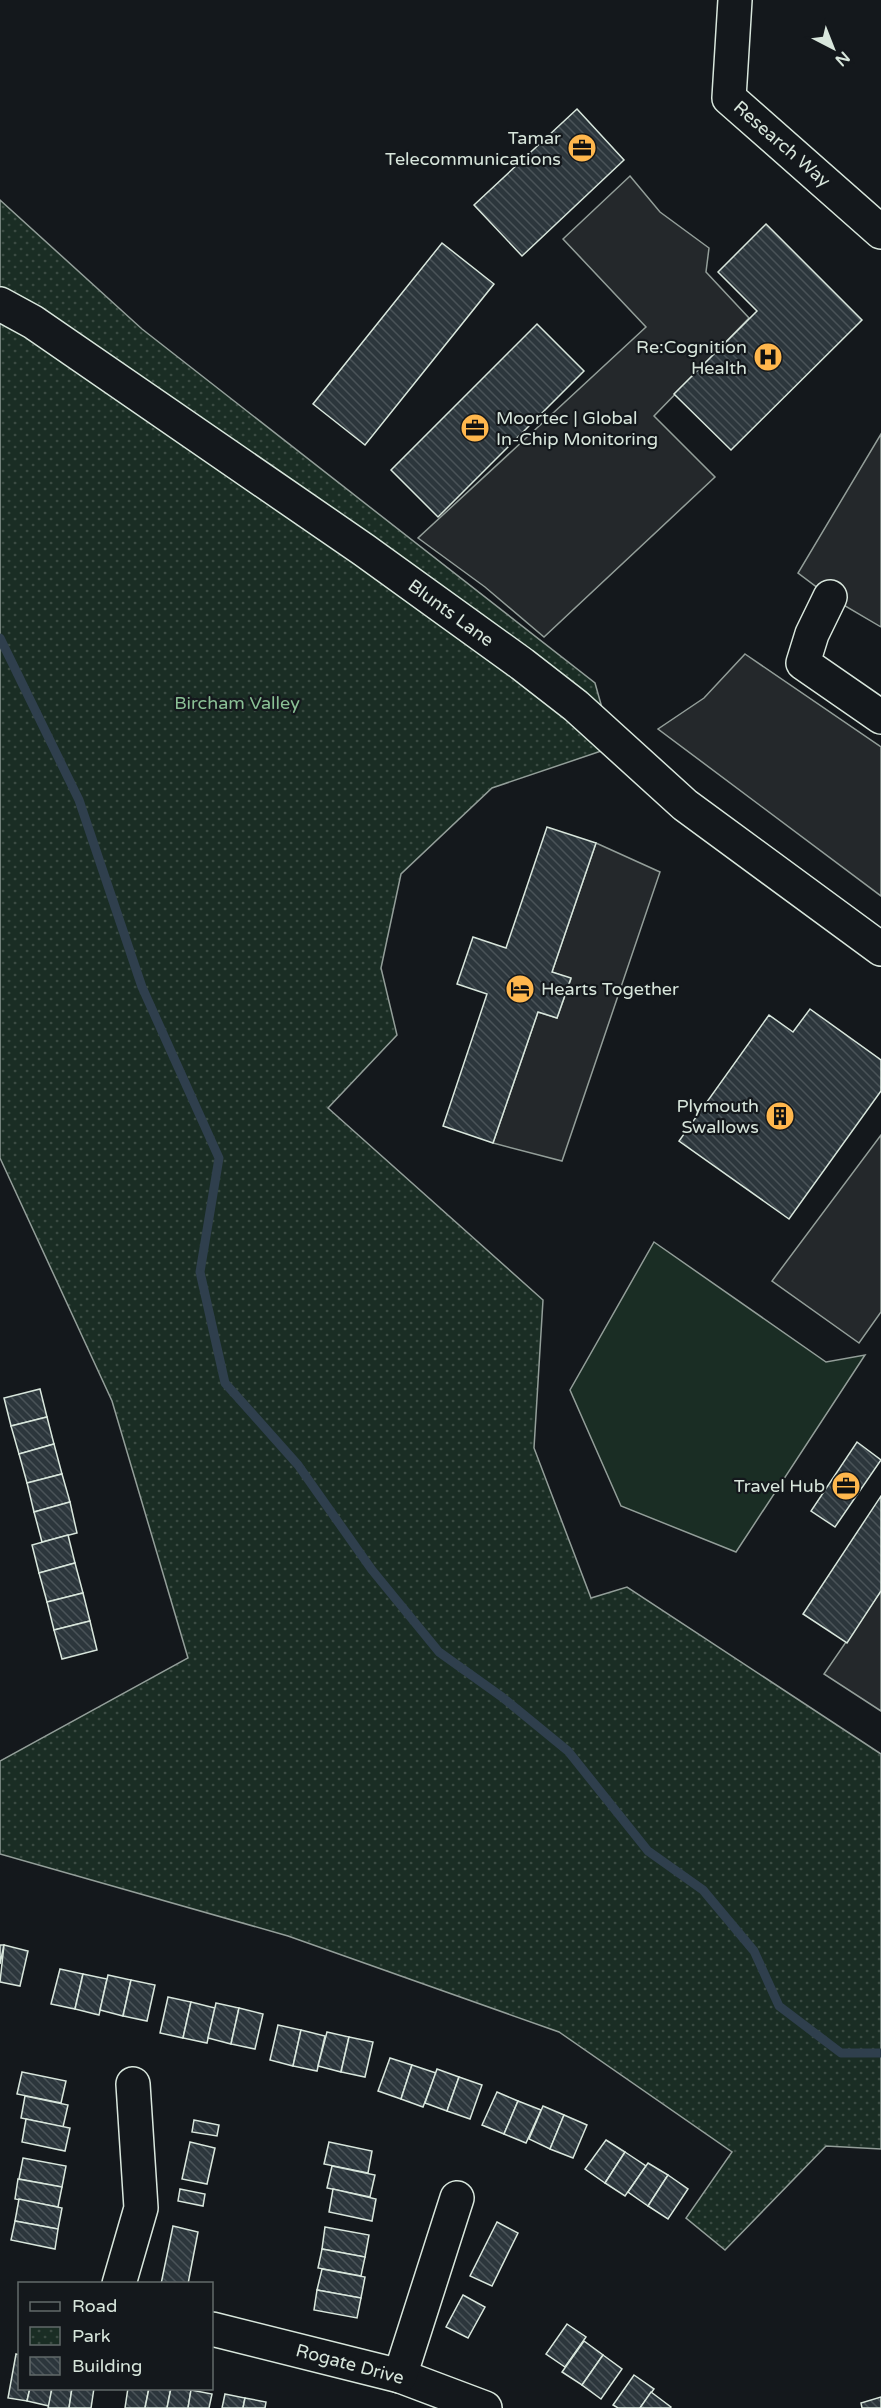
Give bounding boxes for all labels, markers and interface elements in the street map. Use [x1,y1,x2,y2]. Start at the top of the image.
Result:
north arrow [803,18,863,78]
text: N [831,47,854,70]
street label: Research Way [729,96,835,192]
place label: Tamar Telecommunications [385,127,561,170]
office icon: Tamar Telecommunications [566,132,598,164]
place label: Re:Cognition Health [636,336,747,379]
hospital icon: Re:Cognition Health [752,341,784,373]
place label: Moortec | Global In-Chip Monitoring [496,407,658,450]
office icon: Moortec | Global In-Chip Monitoring [459,412,491,444]
street label: Blunts Lane [404,575,498,651]
park label: Bircham Valley [174,692,300,714]
hotel icon: Hearts Together [504,973,536,1005]
place label: Hearts Together [541,978,679,1000]
place label: Plymouth Swallows [677,1095,759,1138]
building icon: Plymouth Swallows [764,1100,796,1132]
office icon: Travel Hub [830,1470,862,1502]
place label: Travel Hub [734,1475,825,1497]
legend [18,2282,213,2390]
text: Road [72,2295,117,2317]
text: Park [72,2325,111,2347]
street label: Rogate Drive [294,2339,406,2389]
text: Building [72,2355,142,2377]

